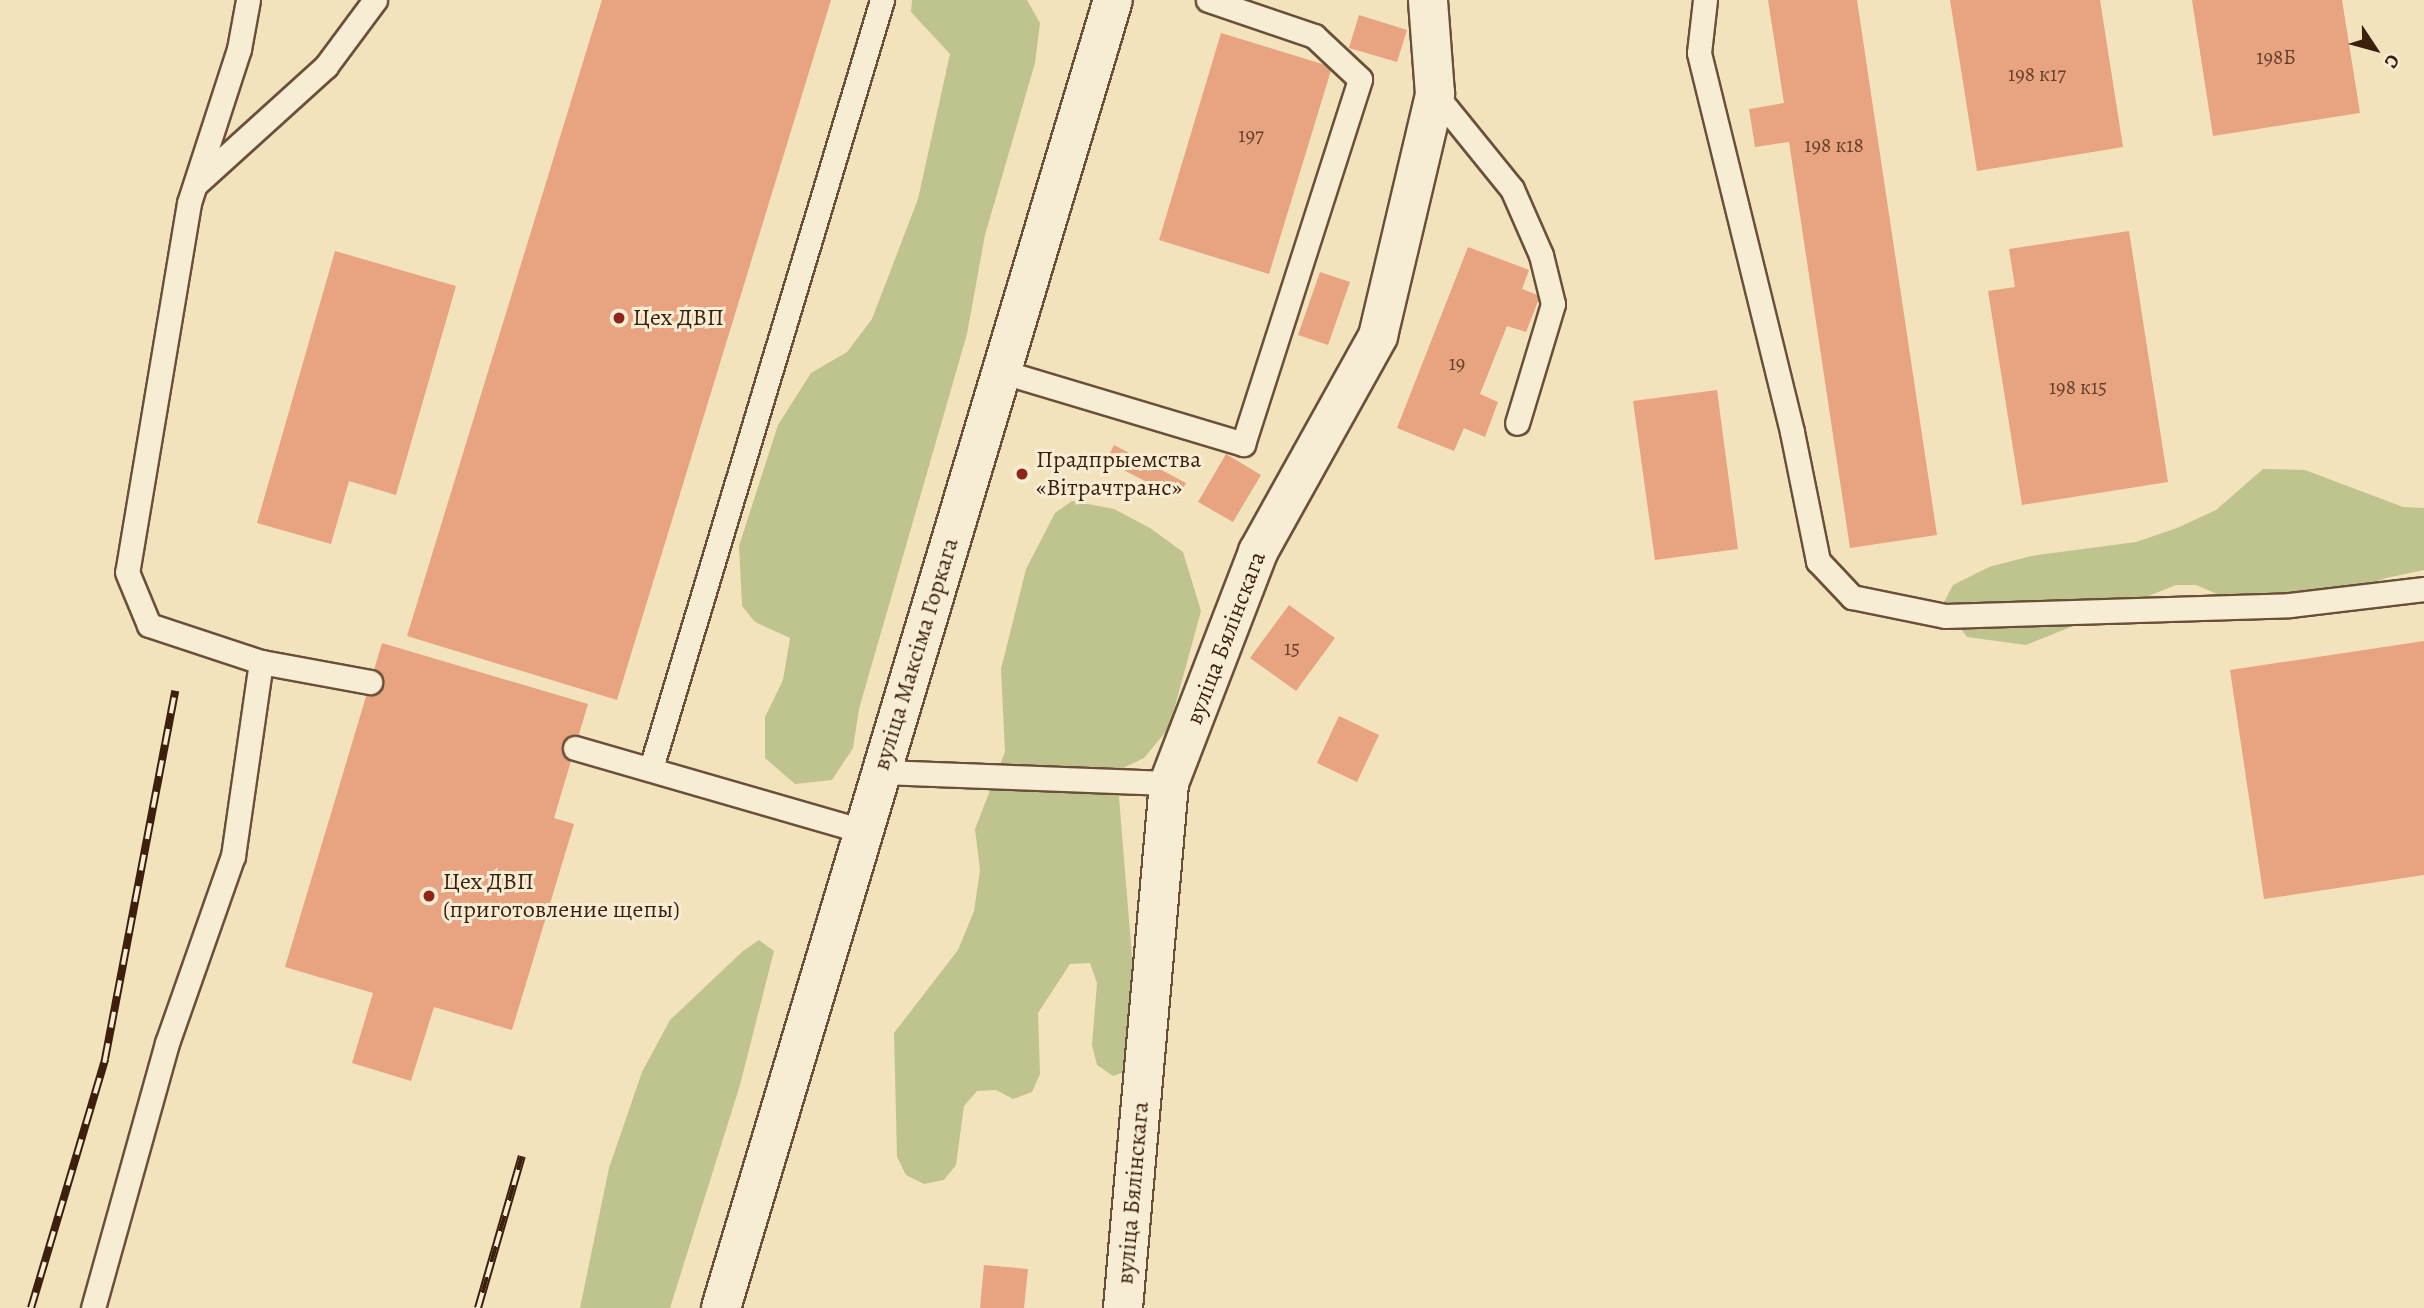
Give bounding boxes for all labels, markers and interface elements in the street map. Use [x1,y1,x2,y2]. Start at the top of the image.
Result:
north arrow [2340,14,2410,84]
house number: 198Б [2256,44,2296,70]
text: С [2378,49,2406,74]
house number: 198 к17 [2008,61,2066,87]
house number: 197 [1238,122,1264,148]
house number: 198 к18 [1804,132,1864,158]
place label: Цех ДВП [633,304,724,332]
marker: Цех ДВП [611,310,627,326]
house number: 19 [1449,350,1465,376]
house number: 198 к15 [2049,374,2107,400]
place label: Прадпрыемства «Вітрачтранс» [1036,446,1201,502]
marker: Прадпрыемства «Вітрачтранс» [1014,466,1030,482]
street label: вуліца Максіма Горкага [867,534,965,774]
street label: вуліца Бялінскага [1180,547,1272,729]
house number: 15 [1284,635,1300,661]
place label: Цех ДВП (приготовление щепы) [443,868,680,924]
marker: Цех ДВП (приготовление щепы) [421,888,437,904]
street label: вуліца Бялінскага [1111,1100,1155,1286]

